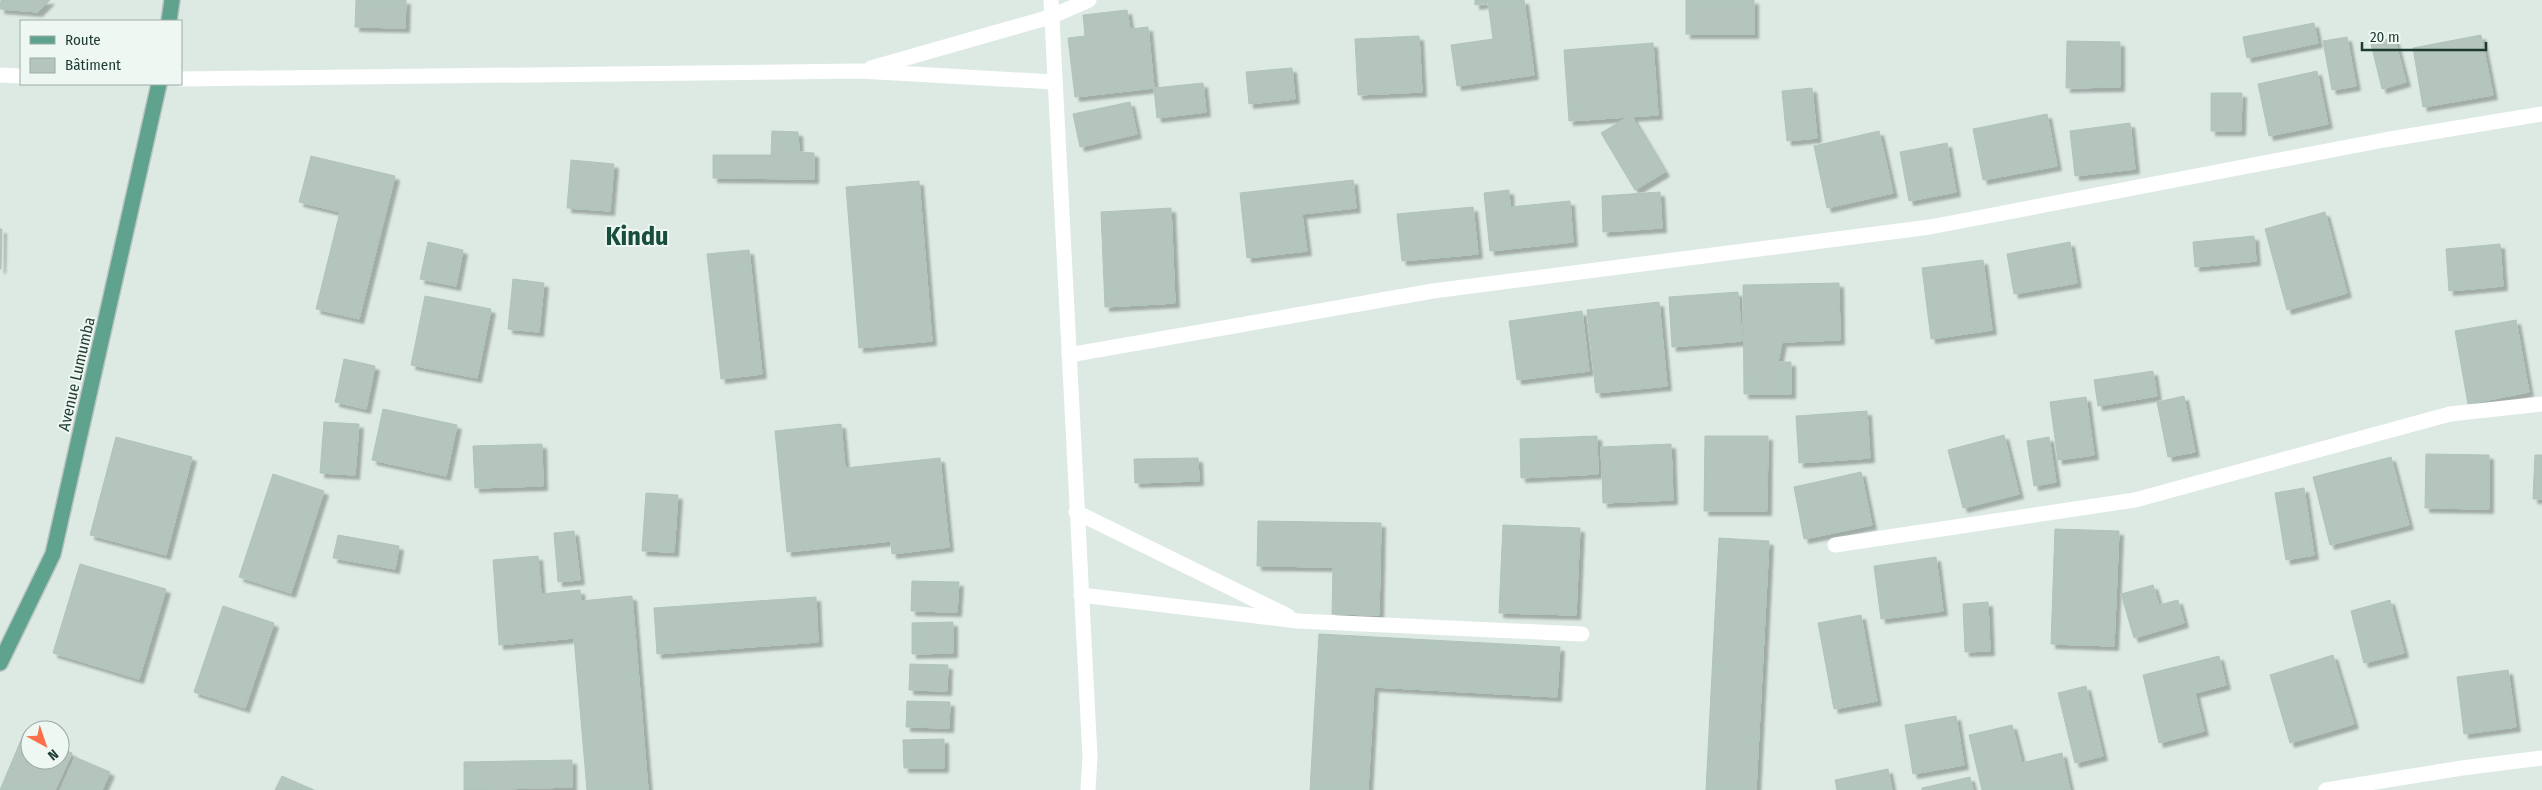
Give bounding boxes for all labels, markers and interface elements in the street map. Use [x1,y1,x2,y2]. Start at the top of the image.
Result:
legend [20,20,182,85]
scale bar [2362,20,2486,52]
text: 20 m [2370,28,2400,46]
text: Route [65,31,101,49]
text: Bâtiment [65,56,121,74]
district label: Kindu [605,221,669,252]
street label: Avenue Lumumba [54,315,99,433]
north arrow [20,720,70,770]
text: N [44,745,62,764]

